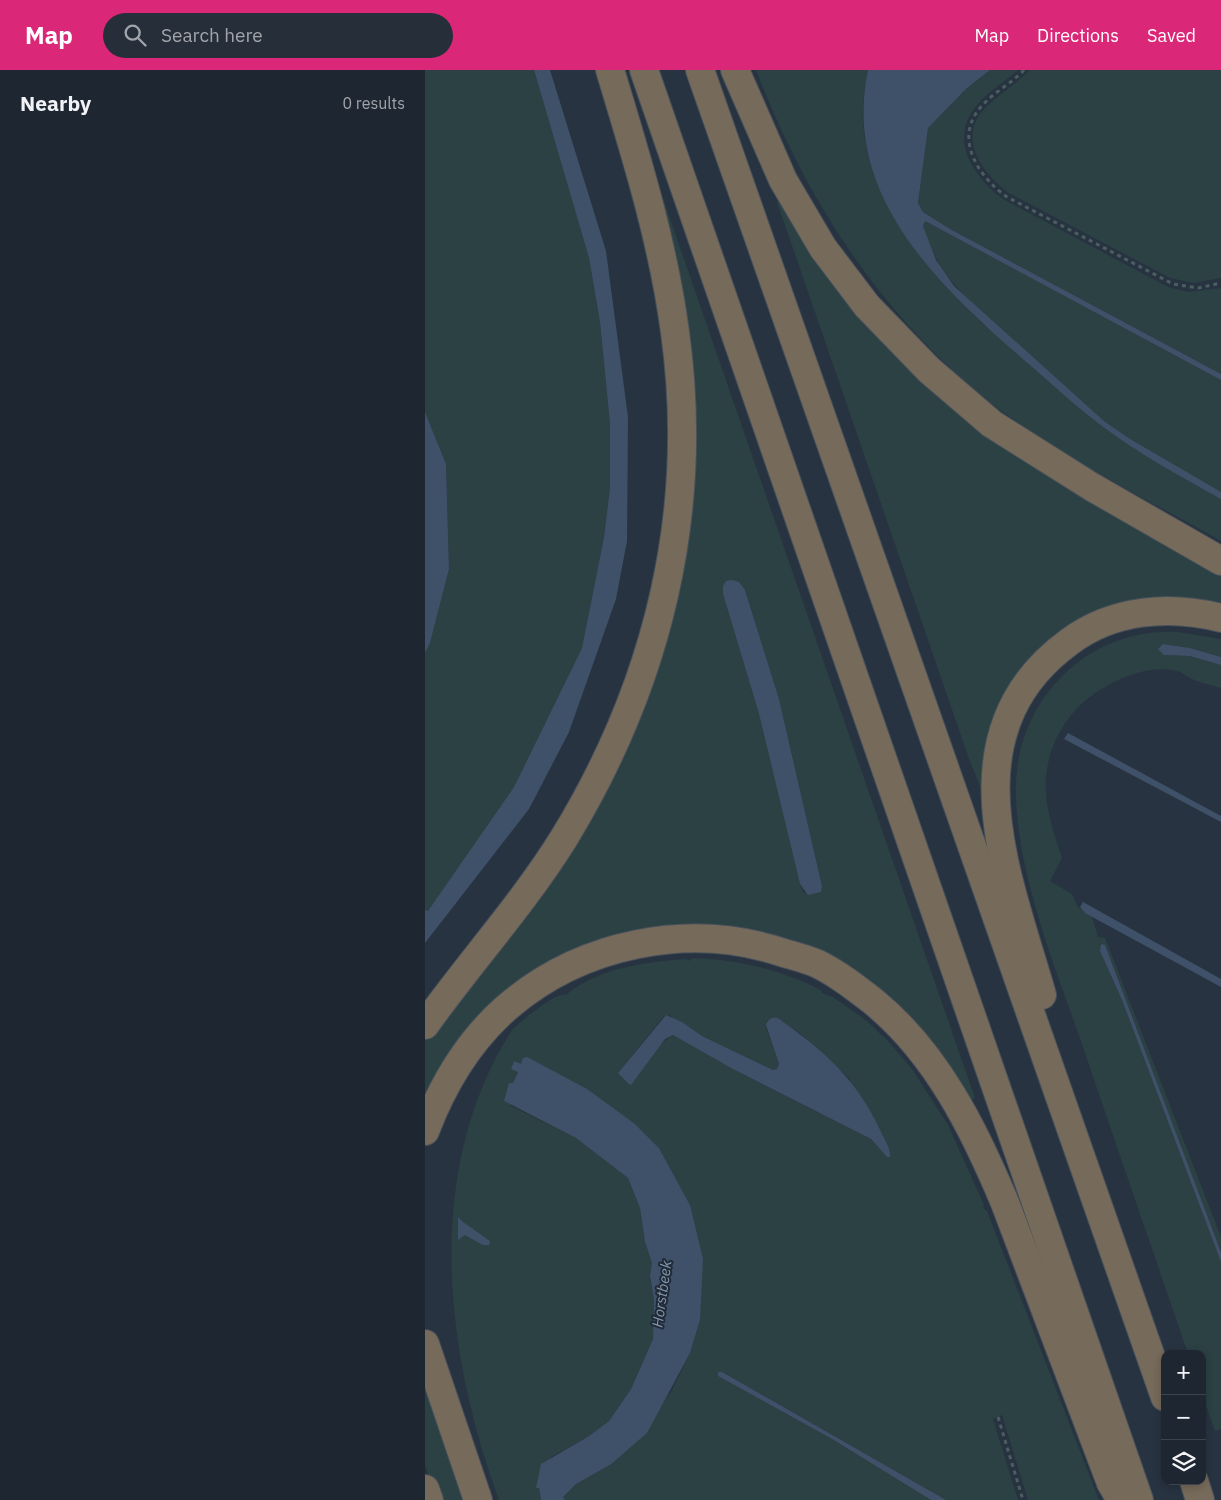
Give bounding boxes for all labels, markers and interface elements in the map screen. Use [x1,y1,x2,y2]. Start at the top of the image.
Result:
search box [103,13,453,58]
text: Map [25,19,73,51]
icon: search [121,21,149,49]
text: Search here [161,23,263,47]
text: Map [974,24,1009,47]
text: Directions [1037,24,1119,47]
text: Saved [1147,24,1196,47]
text: Nearby [20,89,91,117]
text: 0 results [342,93,405,113]
water label: Horstbeek [647,1259,676,1329]
map controls [1161,1350,1206,1485]
button: + [1161,1350,1206,1395]
button: − [1161,1395,1206,1440]
button: layers [1161,1440,1206,1485]

